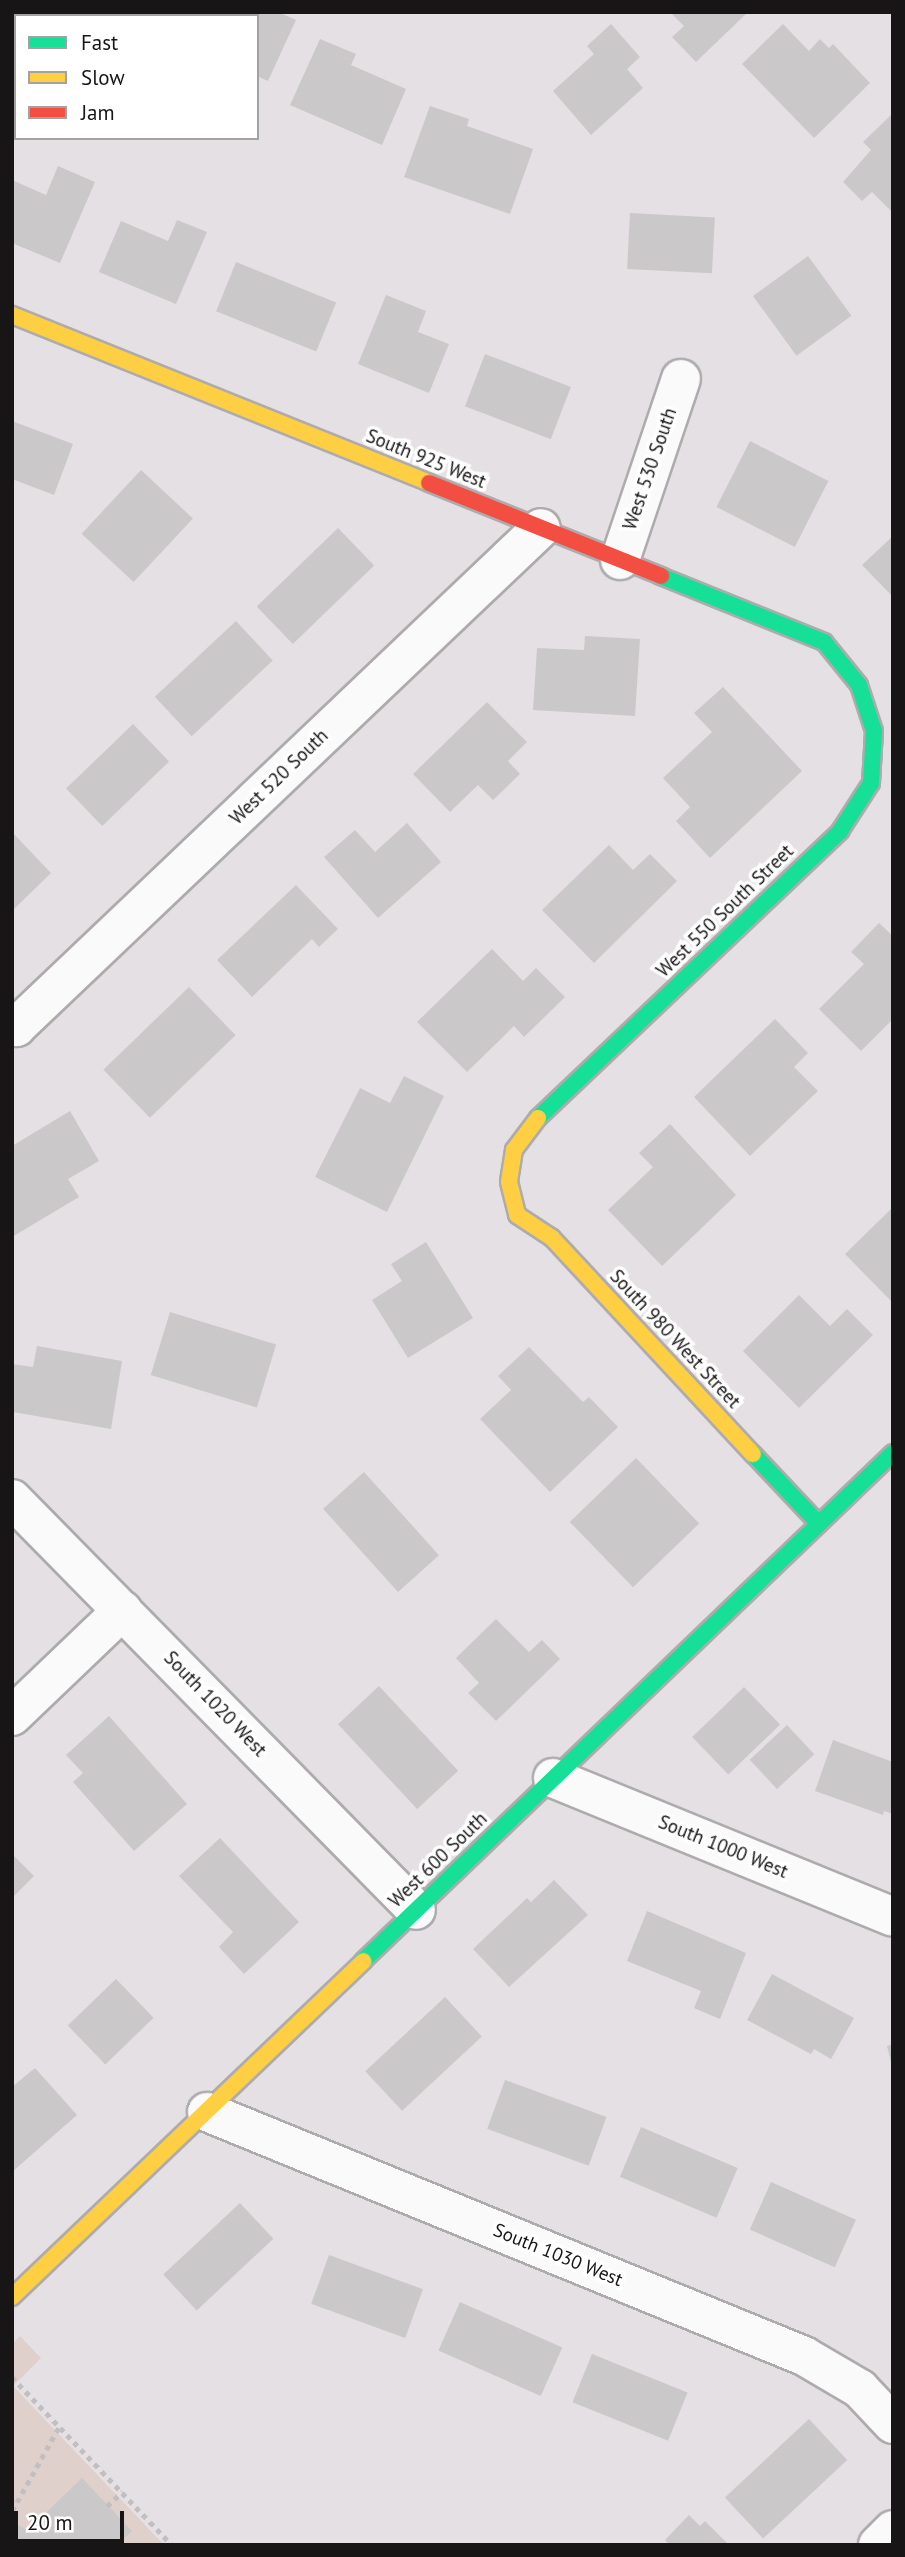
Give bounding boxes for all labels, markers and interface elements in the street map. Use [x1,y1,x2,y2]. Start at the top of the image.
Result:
legend [14,14,259,140]
text: Fast [81,29,118,56]
text: Slow [81,64,125,91]
text: Jam [81,99,115,126]
street label: West 530 South [618,405,682,533]
street label: South 925 West [363,425,489,493]
street label: West 520 South [225,724,333,830]
street label: West 550 South Street [652,840,798,982]
street label: South 980 West Street [605,1265,745,1413]
street label: South 1020 West [159,1646,271,1762]
street label: West 600 South [384,1807,492,1913]
street label: South 1000 West [655,1811,791,1883]
street label: South 1030 West [490,2219,626,2291]
scale bar [18,2498,128,2542]
text: 20 m [27,2509,73,2536]

